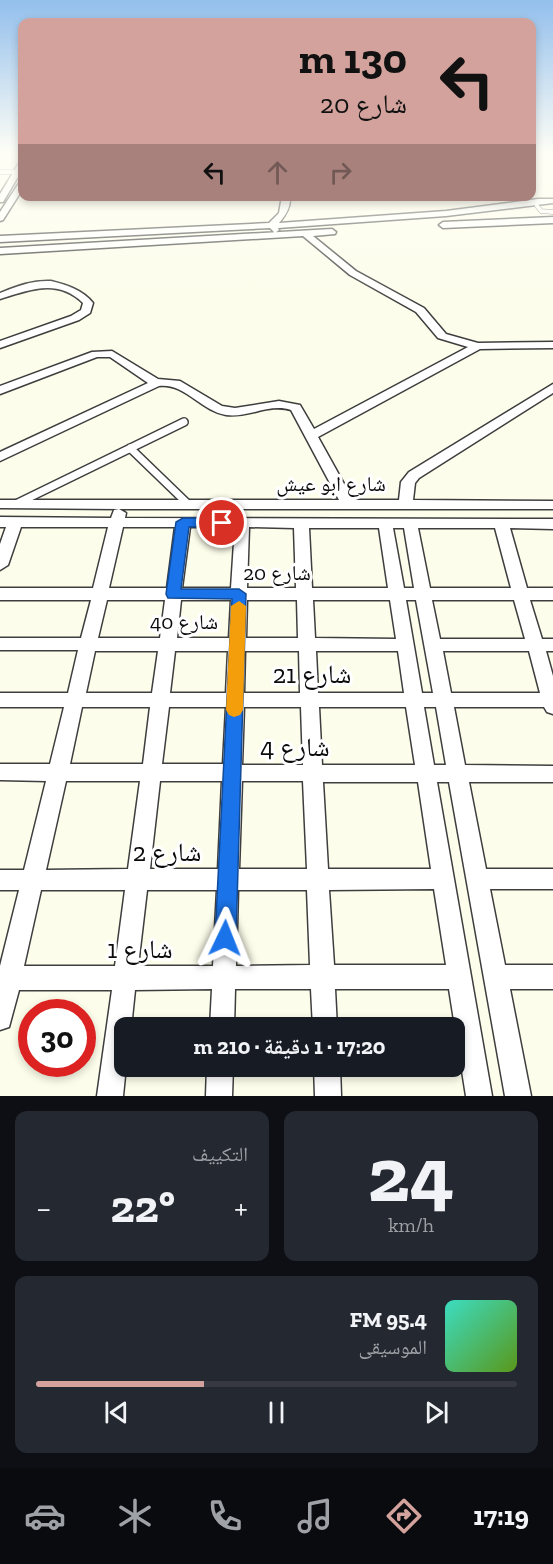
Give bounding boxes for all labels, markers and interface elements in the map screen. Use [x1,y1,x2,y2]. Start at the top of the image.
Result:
text: 130 m [299,33,407,84]
icon: left [428,42,506,120]
text: شارع 20 [320,88,407,120]
icon: left [198,156,231,189]
icon: ahead [261,156,294,189]
icon: right [324,156,357,189]
street label: شارع ابو عيش [276,471,386,497]
pin [196,497,247,548]
icon: arrive [205,506,238,539]
street label: شارع 20 [243,560,311,586]
street label: شارع 40 [150,609,218,635]
street label: شارع 21 [273,658,351,690]
street label: شارع 4 [260,731,330,763]
street label: شارع 2 [133,836,201,868]
position arrow [193,906,257,970]
street label: شارع 1 [107,933,173,965]
speed limit sign: 30 [18,999,96,1077]
text: 17:20 · 1 دقيقة · 210 m [194,1033,385,1060]
text: 24 [368,1127,454,1221]
text: التكييف [192,1142,248,1166]
text: 22° [110,1180,175,1234]
text: − [36,1188,51,1227]
text: + [234,1188,248,1227]
text: km/h [388,1213,434,1237]
text: 95.4 FM [350,1306,427,1333]
text: الموسيقى [359,1335,427,1359]
icon: previous [100,1396,133,1429]
icon: pause [260,1396,293,1429]
icon: next [420,1396,453,1429]
icon: car [24,1495,66,1537]
icon: climate [114,1495,156,1537]
icon: phone [204,1495,246,1537]
icon: music [294,1495,336,1537]
icon: directions [383,1495,425,1537]
text: 17:19 [473,1500,529,1532]

